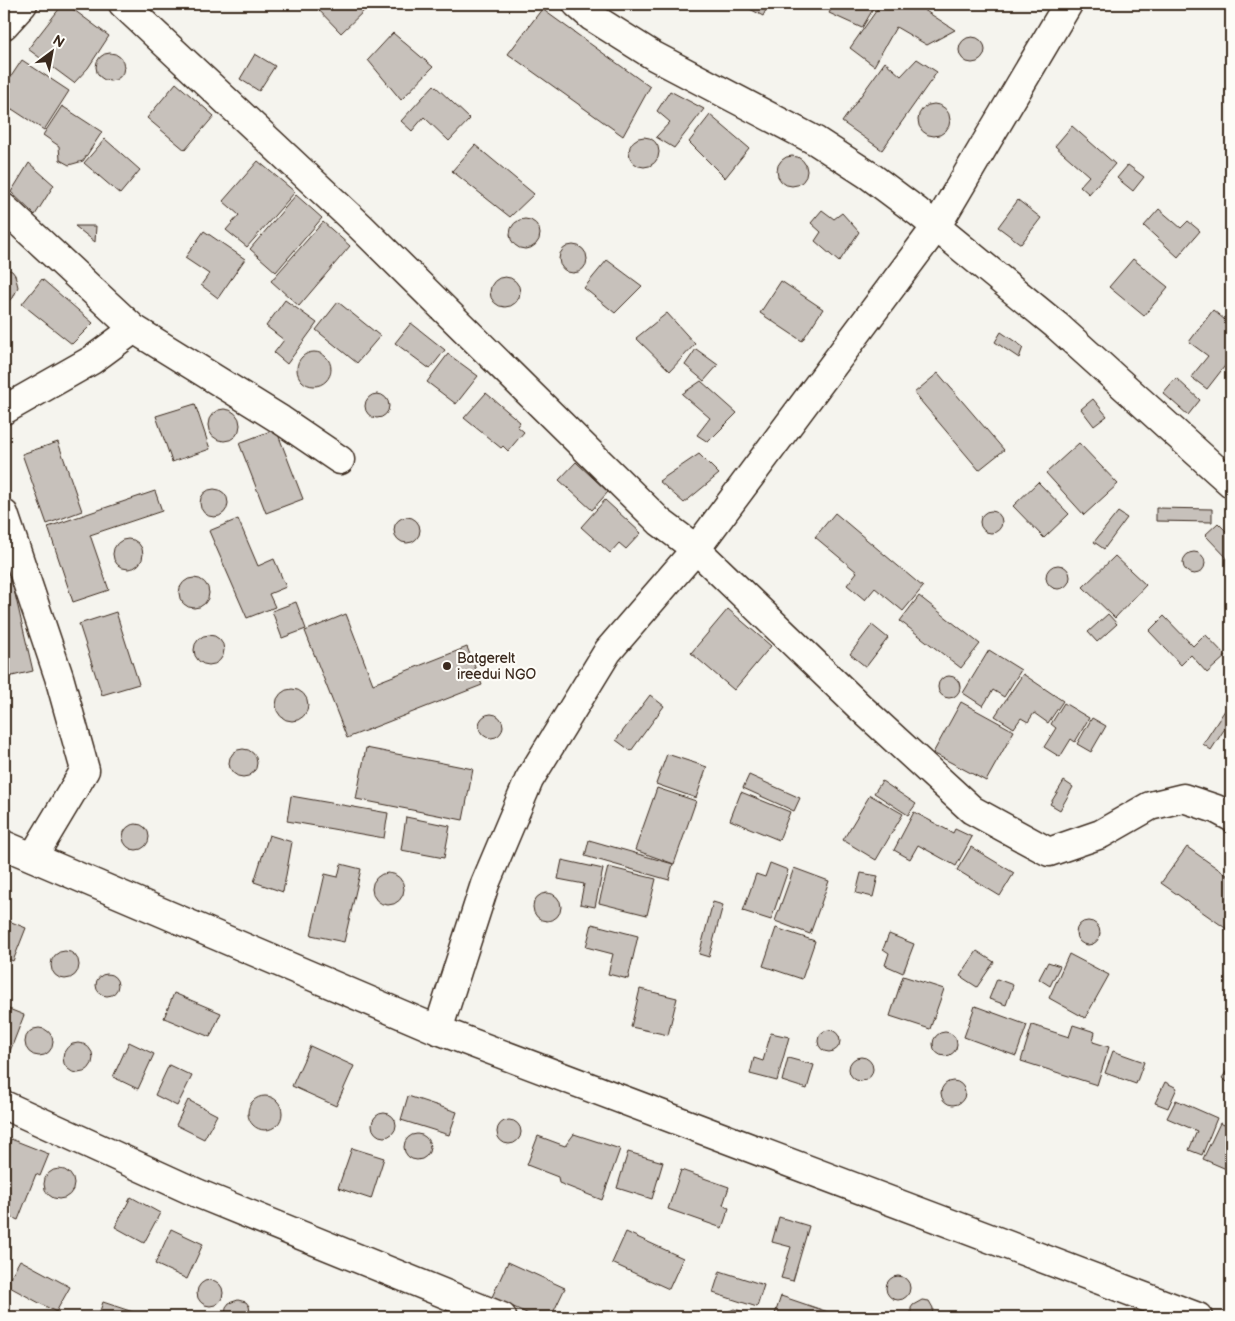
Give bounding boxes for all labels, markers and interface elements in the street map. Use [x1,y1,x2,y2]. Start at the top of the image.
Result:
north arrow [28,28,78,78]
text: N [50,31,68,51]
place label: Batgerelt ireedui NGO [457,650,537,683]
marker: Batgerelt ireedui NGO [441,660,453,672]

